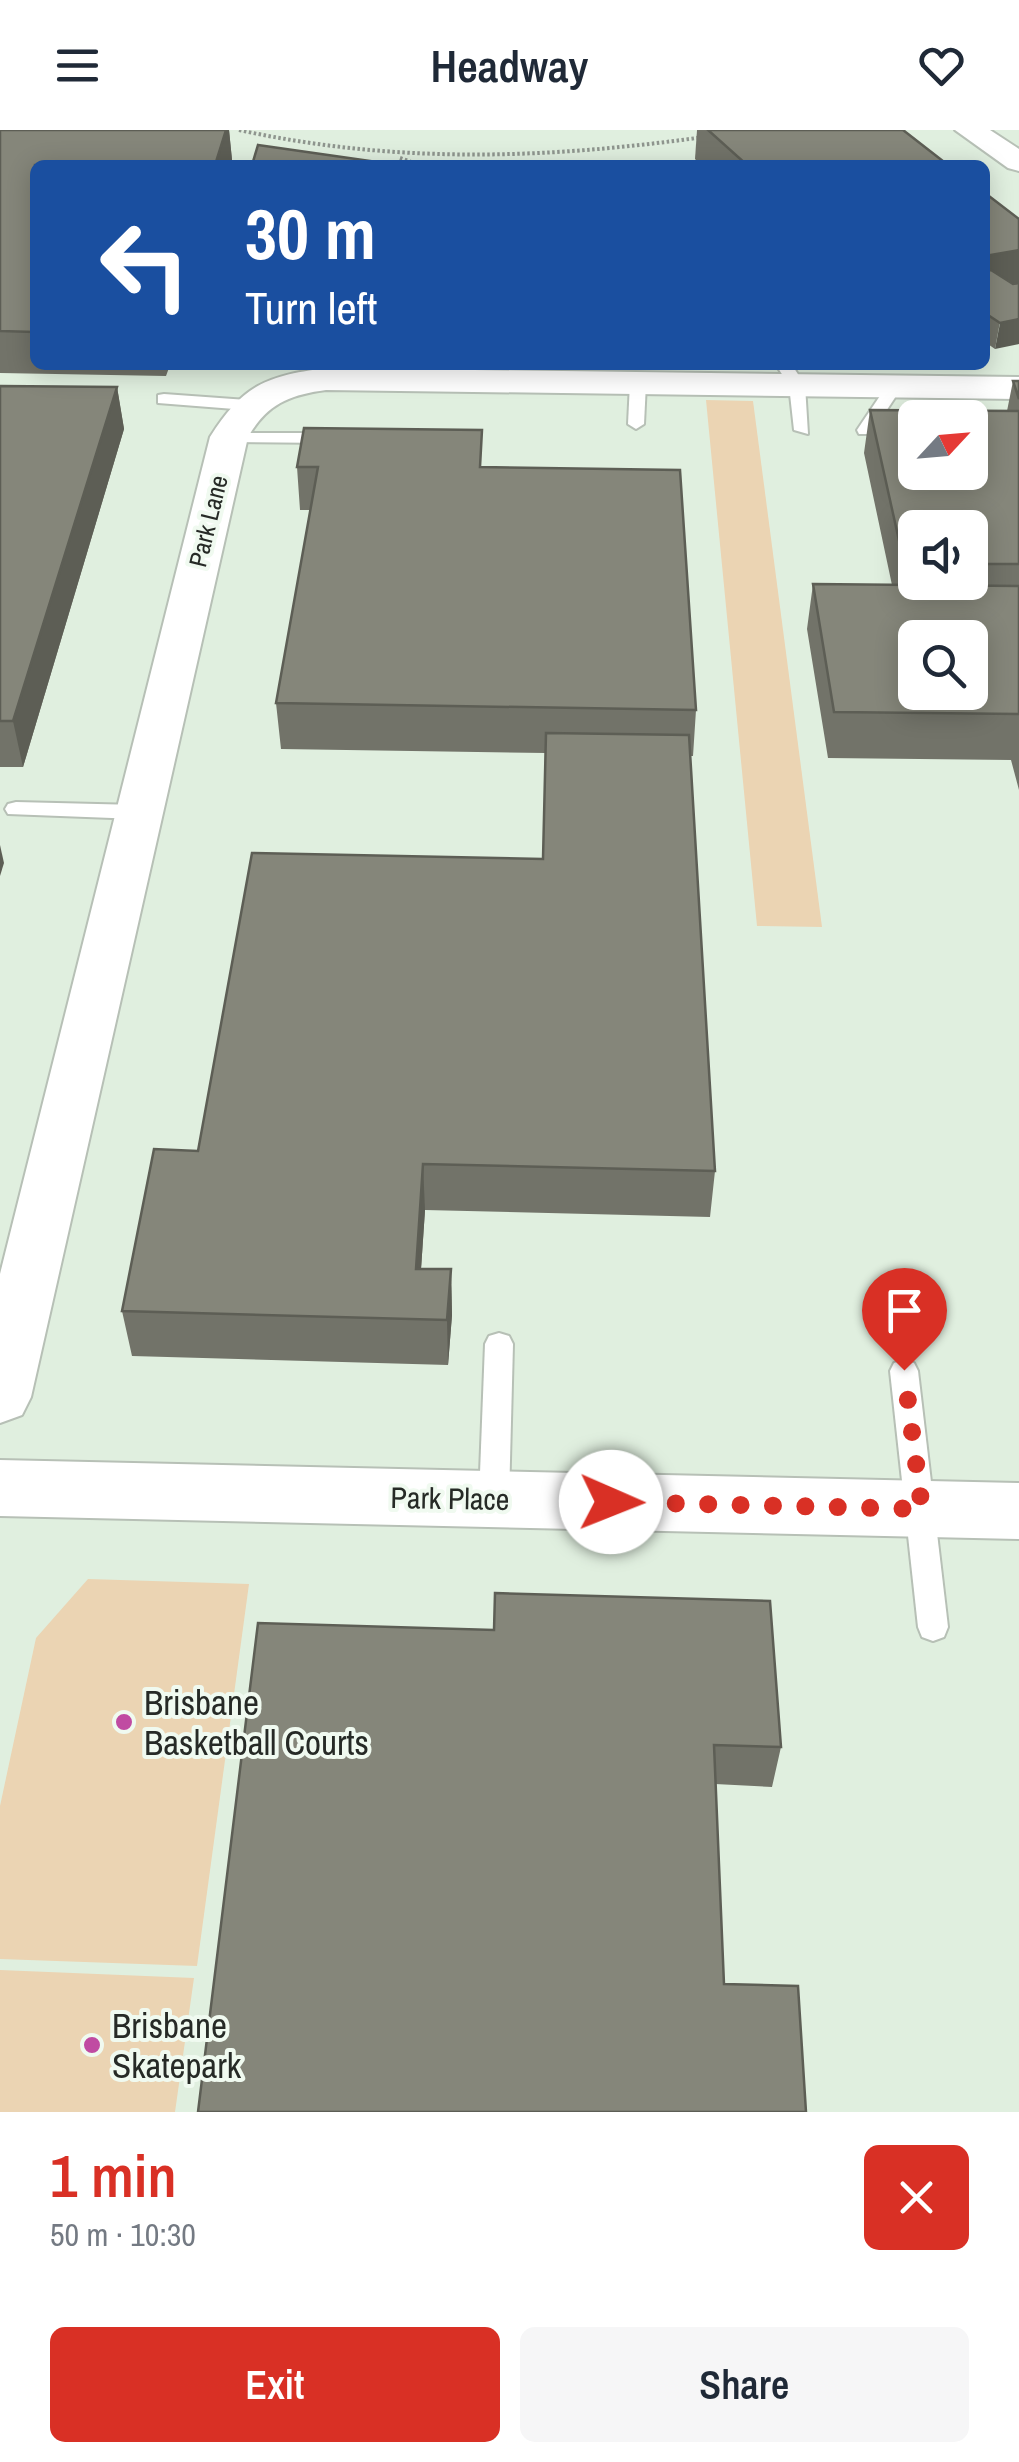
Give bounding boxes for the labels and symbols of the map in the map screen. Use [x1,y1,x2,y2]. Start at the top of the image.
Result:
north arrow [898,400,988,490]
street label: Park Lane [180,472,236,570]
pin [862,1268,947,1371]
position arrow [559,1450,663,1554]
street label: Park Place [390,1477,510,1519]
place label: Brisbane Basketball Courts [144,1679,369,1766]
marker: Brisbane Basketball Courts [113,1711,135,1733]
place label: Brisbane Skatepark [112,2002,242,2089]
marker: Brisbane Skatepark [81,2034,103,2056]

